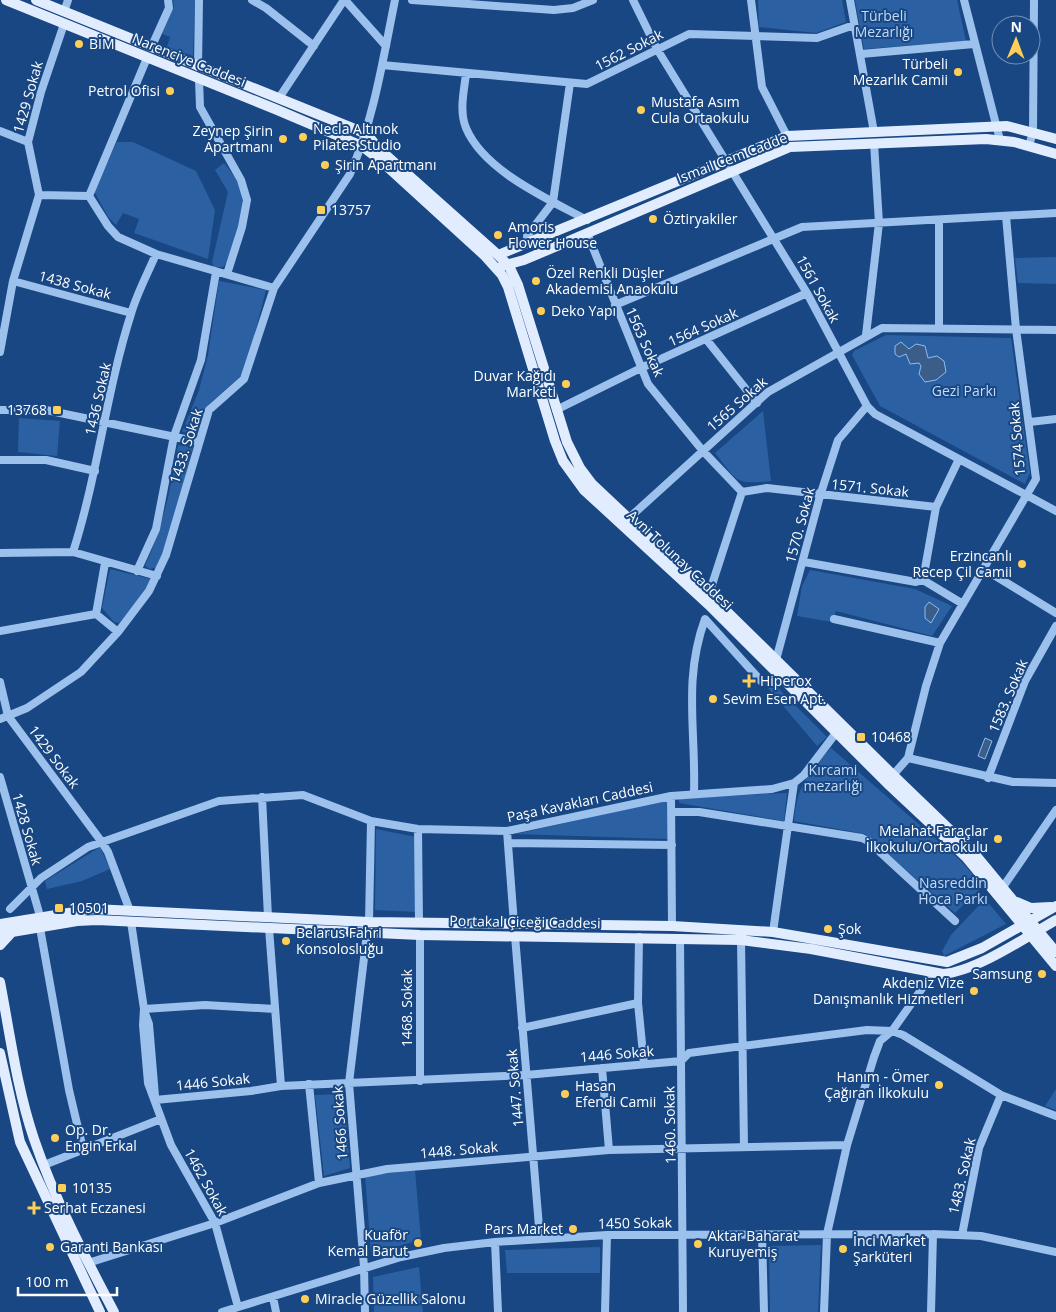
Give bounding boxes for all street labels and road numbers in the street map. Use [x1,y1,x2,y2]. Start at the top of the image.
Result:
street label: 1562 Sokak [591,24,667,75]
street label: Narenciye Caddesi [130,28,249,91]
street label: 1429 Sokak [8,58,47,135]
street label: Ismail Cem Cadde [674,128,790,187]
street label: 1561 Sokak [792,252,845,326]
street label: 1438 Sokak [37,266,114,303]
street label: 1564 Sokak [665,303,741,350]
street label: 1563 Sokak [622,304,669,380]
street label: 1436 Sokak [80,360,115,437]
street label: 1565 Sokak [702,372,771,435]
street label: 1574 Sokak [1004,401,1029,477]
street label: 1433. Sokak [164,405,207,486]
street label: 1571. Sokak [830,474,910,501]
street label: 1570. Sokak [780,484,819,565]
street label: Avni Tolunay Caddesi [623,505,738,614]
street label: 1583. Sokak [984,656,1032,735]
street label: 1429 Sokak [24,721,85,793]
street label: Paşa Kavakları Caddesi [505,777,655,826]
street label: 1428 Sokak [8,791,47,868]
street label: Portakal Çiceği Caddesi [449,911,601,932]
street label: 1468. Sokak [397,968,416,1047]
street label: 1446 Sokak [579,1041,655,1066]
street label: 1447. Sokak [502,1048,527,1128]
street label: 1446 Sokak [175,1068,251,1095]
street label: 1466 Sokak [327,1085,352,1161]
street label: 1460. Sokak [659,1085,680,1164]
street label: 1483. Sokak [943,1135,980,1216]
street label: 1448. Sokak [419,1137,499,1162]
street label: 1462 Sokak [180,1145,233,1219]
street label: 1450 Sokak [598,1212,673,1233]

